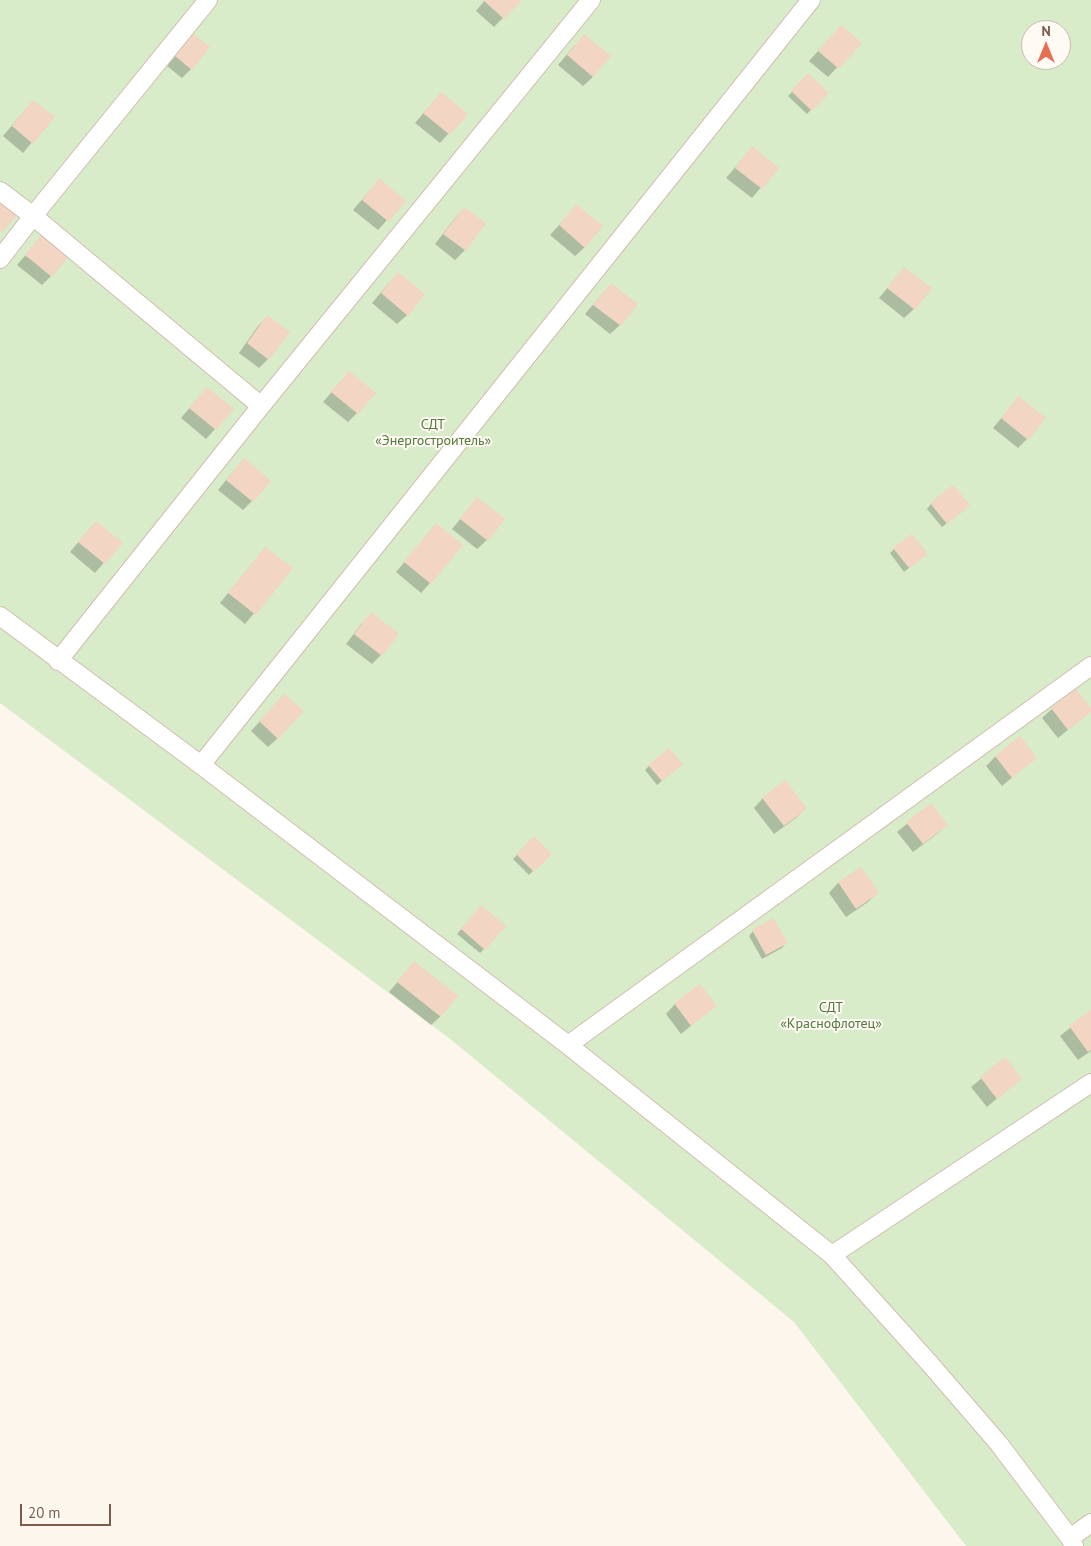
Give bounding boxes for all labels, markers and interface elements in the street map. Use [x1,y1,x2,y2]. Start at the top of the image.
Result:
north arrow [1021,20,1071,70]
text: N [1041,22,1051,40]
park label: СДТ «Энергостроитель» [375,417,491,450]
park label: СДТ «Краснофлотец» [780,1000,882,1032]
scale bar [22,1494,114,1526]
text: 20 m [28,1503,61,1522]

